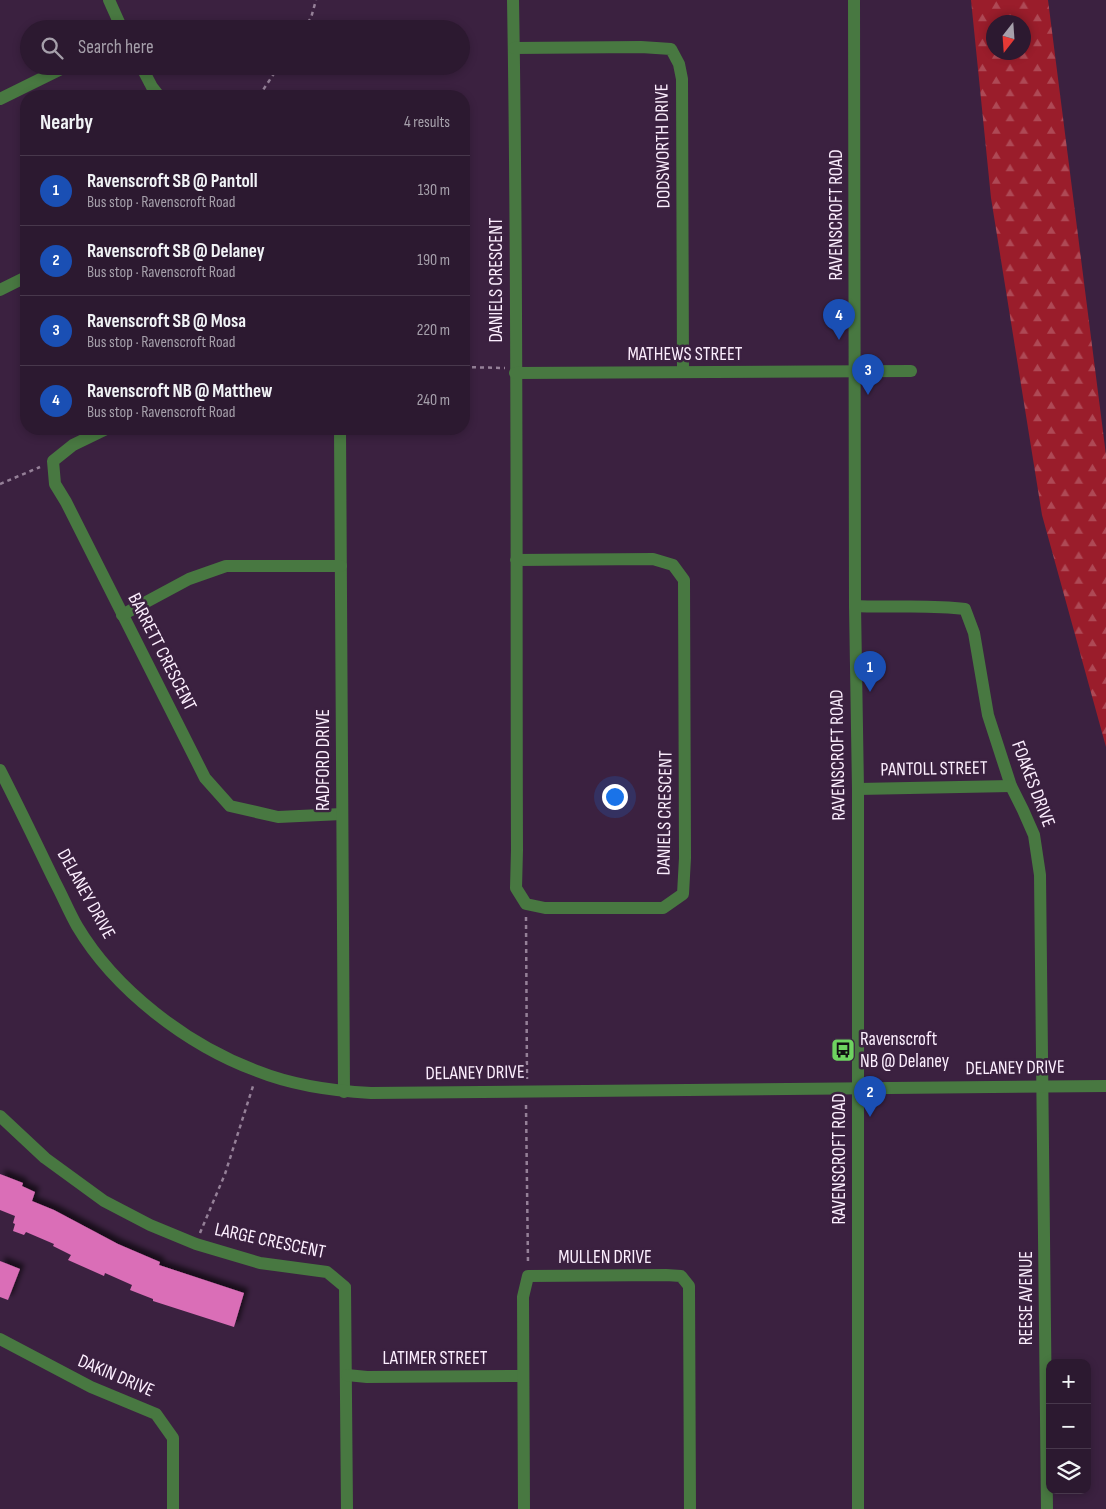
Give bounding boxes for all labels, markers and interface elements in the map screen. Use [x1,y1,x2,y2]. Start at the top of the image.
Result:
north arrow [986,15,1031,60]
search box [20,20,470,75]
icon: search [38,34,66,62]
text: Search here [78,36,154,59]
street label: DODSWORTH DRIVE [650,83,676,209]
text: Nearby [40,110,93,135]
text: 4 results [404,113,450,132]
street label: RAVENSCROFT ROAD [825,149,848,281]
text: Ravenscroft SB @ Pantoll [87,170,258,193]
text: 1 [53,181,59,200]
text: 130 m [418,181,450,200]
text: Bus stop · Ravenscroft Road [87,193,235,212]
street label: DANIELS CRESCENT [485,217,508,343]
text: Ravenscroft SB @ Delaney [87,240,265,263]
text: 2 [52,251,60,270]
text: 190 m [417,251,450,270]
text: Bus stop · Ravenscroft Road [87,263,235,282]
pin: 4 [823,299,855,340]
text: Ravenscroft SB @ Mosa [87,310,246,333]
text: 3 [52,321,60,340]
text: 220 m [417,321,450,340]
text: Bus stop · Ravenscroft Road [87,333,235,352]
street label: MATHEWS STREET [627,343,743,366]
pin: 3 [852,354,884,395]
text: Ravenscroft NB @ Matthew [87,380,273,403]
text: 4 [52,391,60,410]
text: 240 m [417,391,450,410]
text: Bus stop · Ravenscroft Road [87,403,235,422]
street label: BARRETT CRESCENT [123,589,202,715]
pin: 1 [854,651,886,692]
street label: RAVENSCROFT ROAD [825,689,851,821]
street label: RADFORD DRIVE [312,709,335,811]
street label: FOAKES DRIVE [1006,738,1060,830]
street label: DANIELS CRESCENT [652,750,678,876]
street label: PANTOLL STREET [880,757,988,781]
your location [602,784,628,810]
street label: DELANEY DRIVE [52,845,120,943]
place label: Ravenscroft NB @ Delaney [860,1028,950,1073]
bus stop icon: Ravenscroft NB @ Delaney [830,1037,856,1063]
street label: DELANEY DRIVE [965,1056,1065,1080]
street label: DELANEY DRIVE [425,1061,525,1085]
pin: 2 [854,1076,886,1117]
street label: RAVENSCROFT ROAD [828,1093,851,1225]
street label: LARGE CRESCENT [212,1218,328,1264]
street label: MULLEN DRIVE [558,1246,652,1269]
street label: REESE AVENUE [1015,1251,1038,1345]
street label: LATIMER STREET [383,1347,488,1370]
street label: DAKIN DRIVE [74,1350,158,1402]
map controls [1046,1359,1091,1494]
button: + [1046,1359,1091,1404]
button: − [1046,1404,1091,1449]
button: layers [1046,1449,1091,1494]

